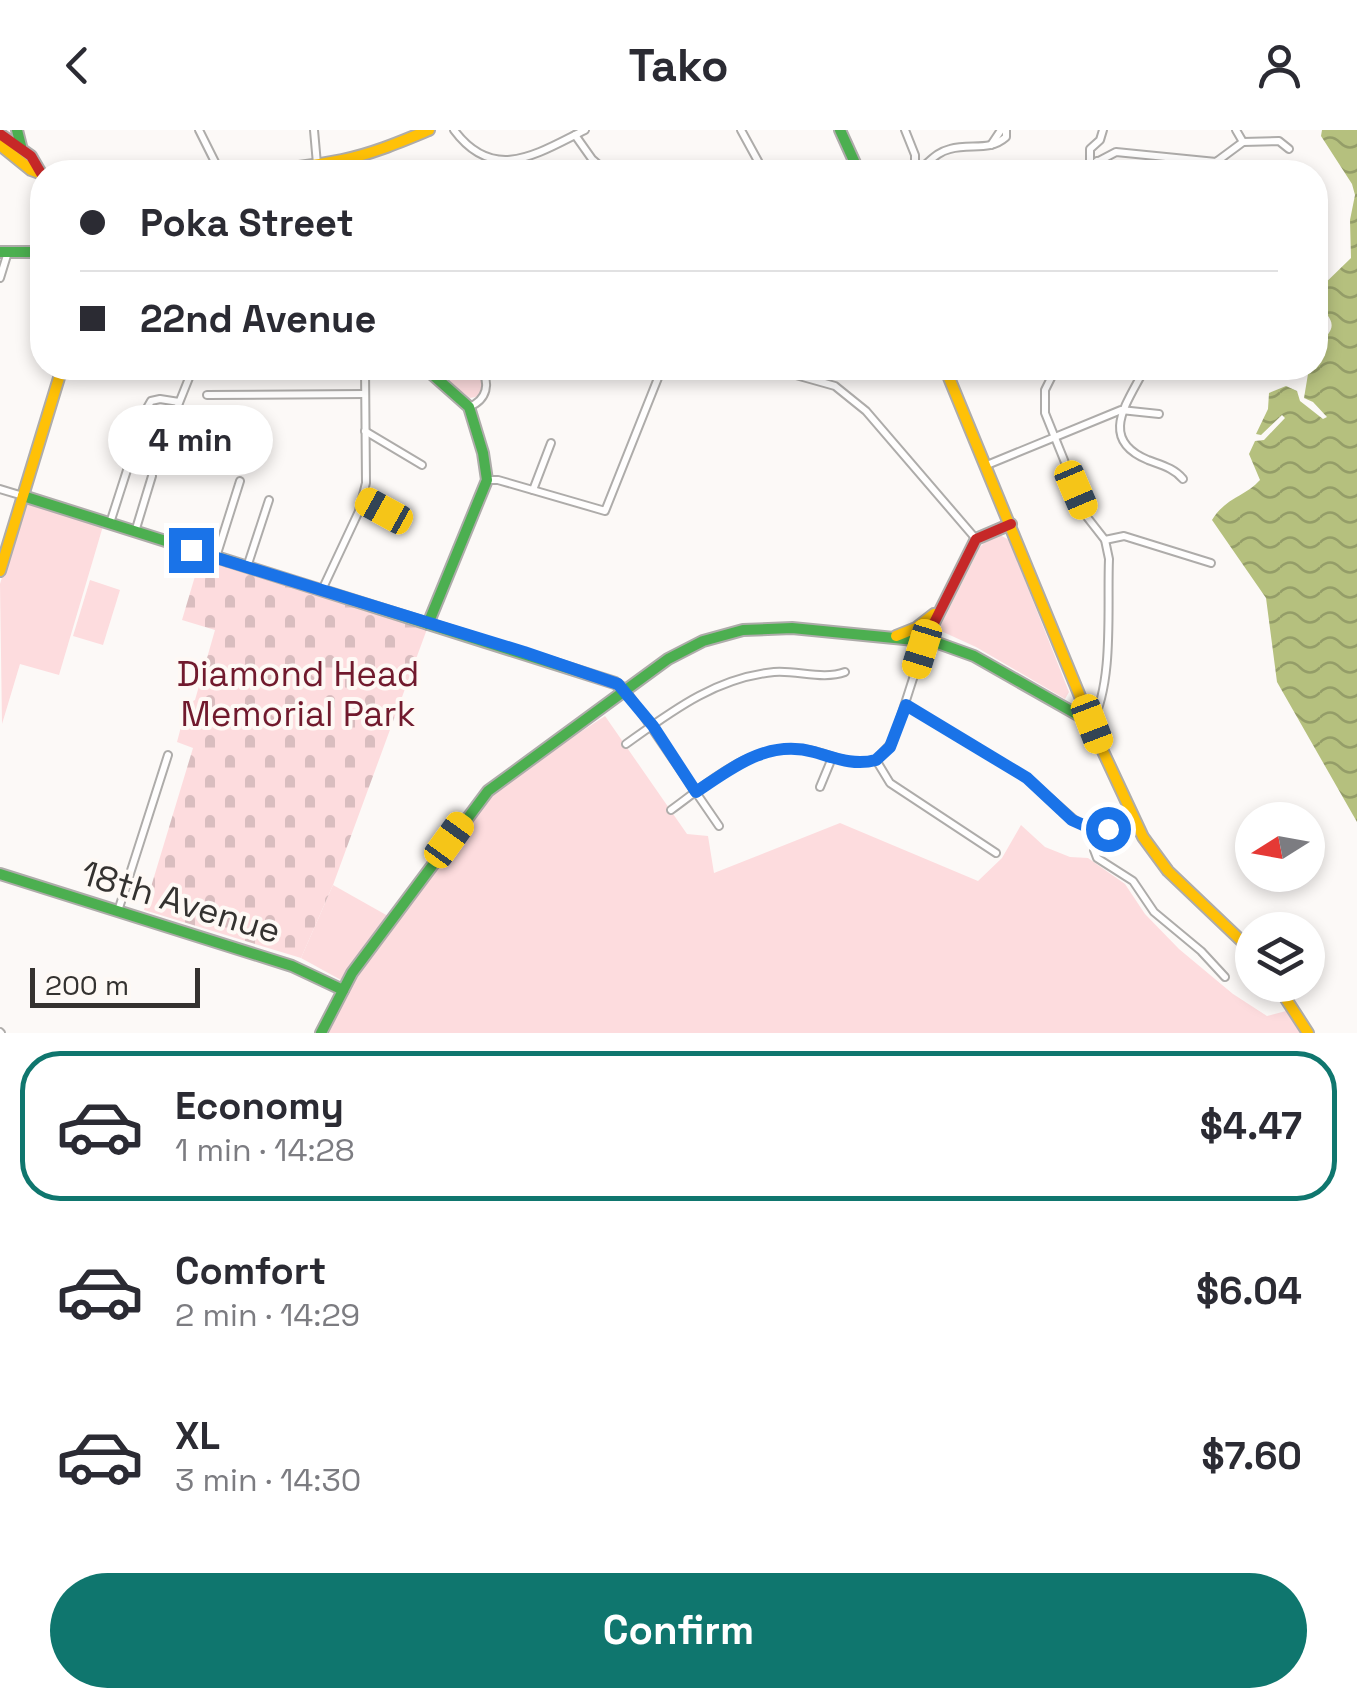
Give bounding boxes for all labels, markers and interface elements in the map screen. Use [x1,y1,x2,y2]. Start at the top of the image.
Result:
text: Tako [628,37,729,94]
icon: back [50,38,105,93]
icon: person [1252,38,1307,93]
text: Poka Street [140,199,354,247]
text: 22nd Avenue [140,295,376,343]
callout: 4 min [109,405,274,475]
text: 4 min [148,420,233,460]
car [1050,457,1102,523]
car [350,483,418,539]
route end [169,528,214,573]
car [899,616,945,682]
park label: Diamond Head Memorial Park [177,652,419,736]
car [1067,691,1117,757]
north arrow [1235,802,1325,892]
map controls [1235,802,1325,1002]
car [419,807,479,873]
route start [1086,807,1131,852]
street label: 18th Avenue [76,851,286,953]
button: layers [1235,912,1325,1002]
scale bar [30,963,200,1008]
text: 200 m [45,967,129,1003]
icon: car [55,1081,145,1171]
text: Economy [175,1082,344,1130]
text: $4.47 [1200,1102,1302,1150]
text: 1 min · 14:28 [175,1130,355,1170]
icon: car [55,1246,145,1336]
text: Comfort [175,1247,326,1295]
text: $6.04 [1196,1267,1302,1315]
text: 2 min · 14:29 [175,1295,360,1335]
icon: car [55,1411,145,1501]
text: XL [175,1412,220,1460]
text: $7.60 [1201,1432,1302,1480]
text: 3 min · 14:30 [175,1460,361,1500]
button: Confirm [50,1573,1307,1688]

